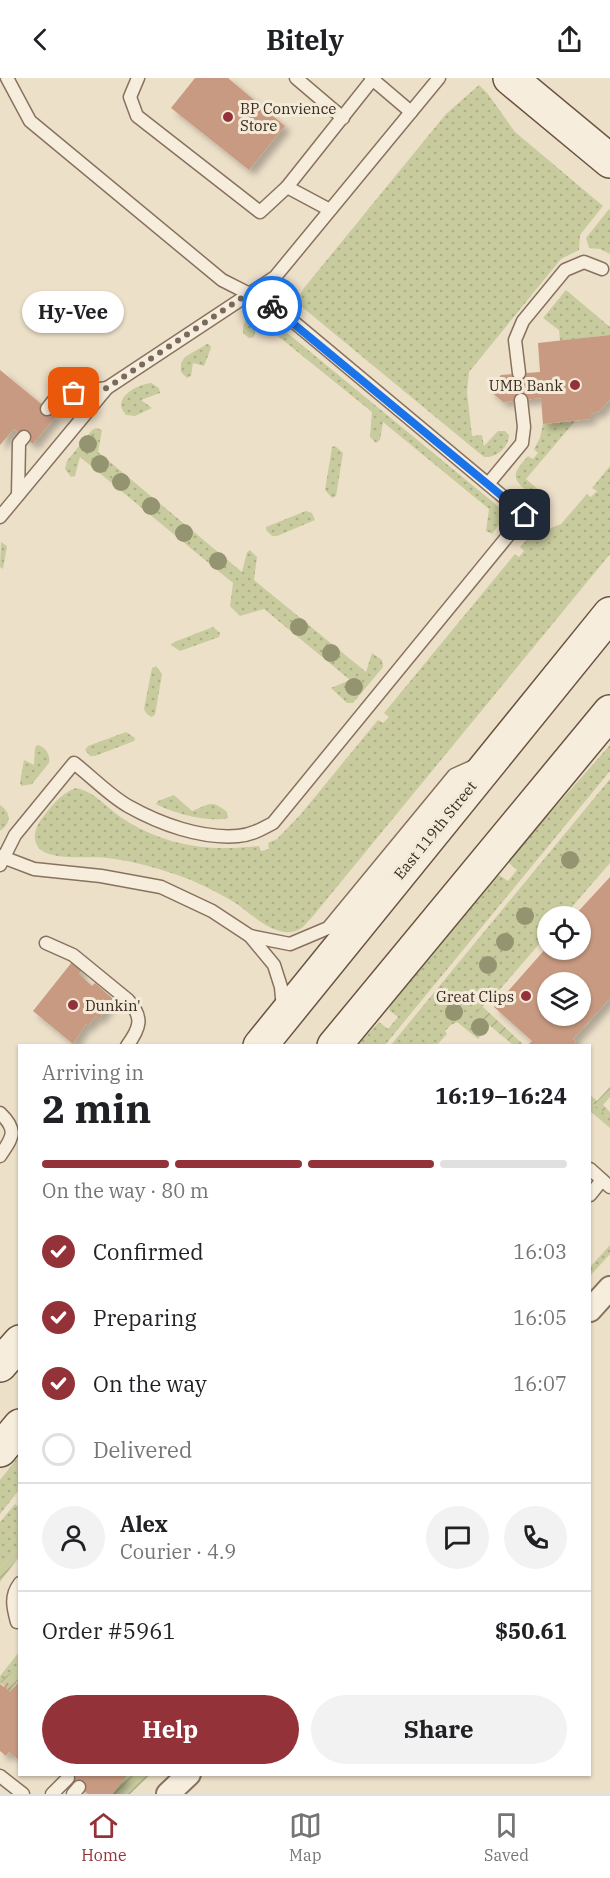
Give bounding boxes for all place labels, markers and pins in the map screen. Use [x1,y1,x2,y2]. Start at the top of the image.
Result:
place label: BP Convience Store [240,99,336,135]
marker: BP Convience Store [221,110,235,124]
callout: Hy-Vee [23,291,125,333]
pin [48,367,99,418]
place label: UMB Bank [489,376,563,395]
marker: UMB Bank [568,378,582,392]
pin [499,489,550,540]
place label: Great Clips [436,987,514,1006]
marker: Great Clips [519,989,533,1003]
place label: Dunkin' [85,996,141,1015]
marker: Dunkin' [66,998,80,1012]

